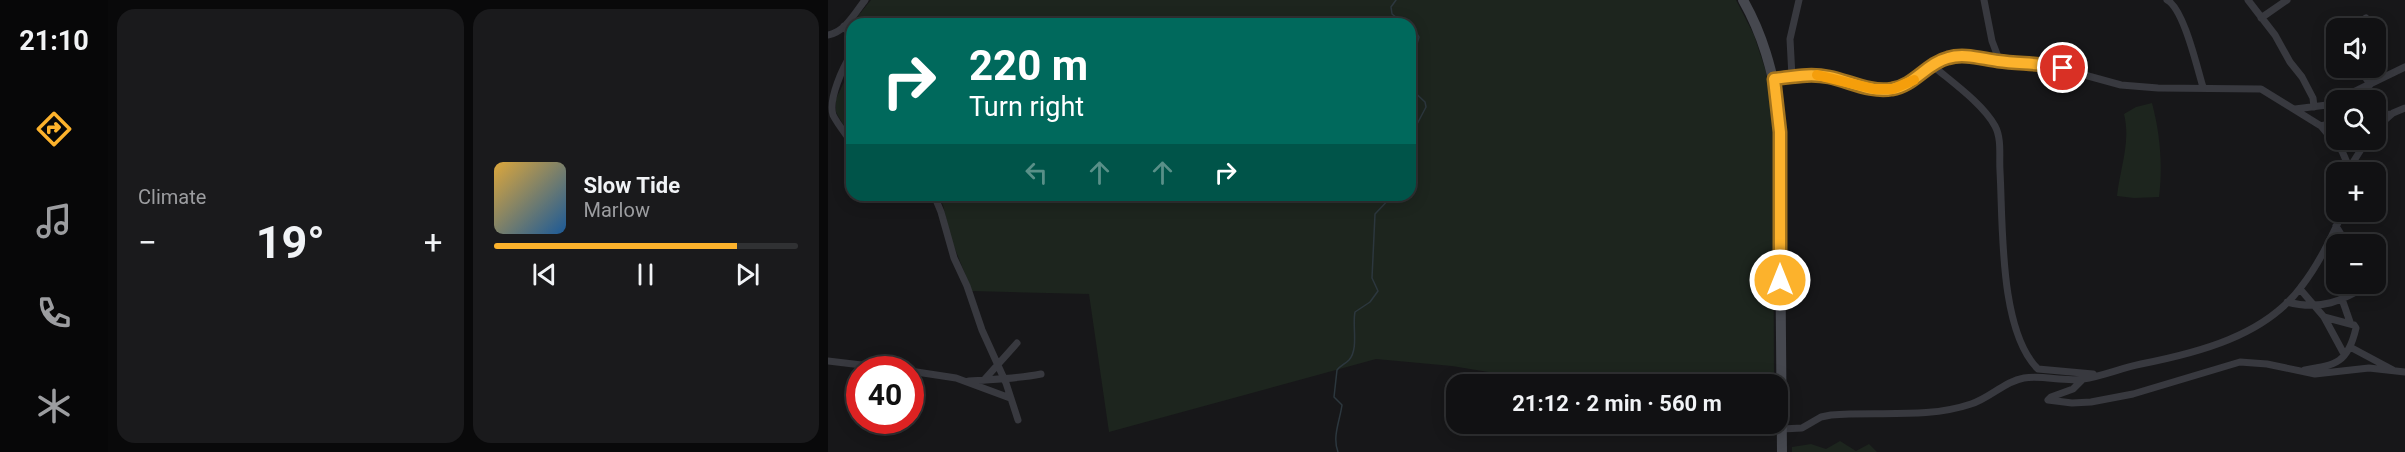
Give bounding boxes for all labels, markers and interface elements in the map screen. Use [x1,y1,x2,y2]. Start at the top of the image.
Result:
map controls [2326,18,2386,294]
button: sound [2326,18,2386,78]
text: 21:10 [19,25,89,57]
text: 220 m [969,41,1088,90]
icon: right [870,42,948,120]
pin [2037,42,2088,93]
icon: arrive [2046,51,2079,84]
button: search [2326,90,2386,150]
text: Turn right [969,91,1084,123]
icon: directions [33,108,75,150]
icon: left [1020,156,1053,189]
icon: ahead [1083,156,1116,189]
icon: ahead [1146,156,1179,189]
icon: right [1209,156,1242,189]
button: + [2326,162,2386,222]
text: Slow Tide [584,173,680,198]
text: Climate [138,185,206,209]
text: Marlow [584,198,650,222]
icon: music [33,200,75,242]
text: 19° [256,216,325,269]
text: − [138,223,157,262]
text: + [424,223,443,262]
button: − [2326,234,2386,294]
position arrow [1748,248,1812,312]
icon: previous [528,258,561,291]
icon: pause [629,258,662,291]
icon: next [731,258,764,291]
icon: phone [33,292,75,334]
speed limit sign: 40 [846,356,924,434]
icon: climate [33,385,75,427]
text: 21:12 · 2 min · 560 m [1512,391,1722,416]

